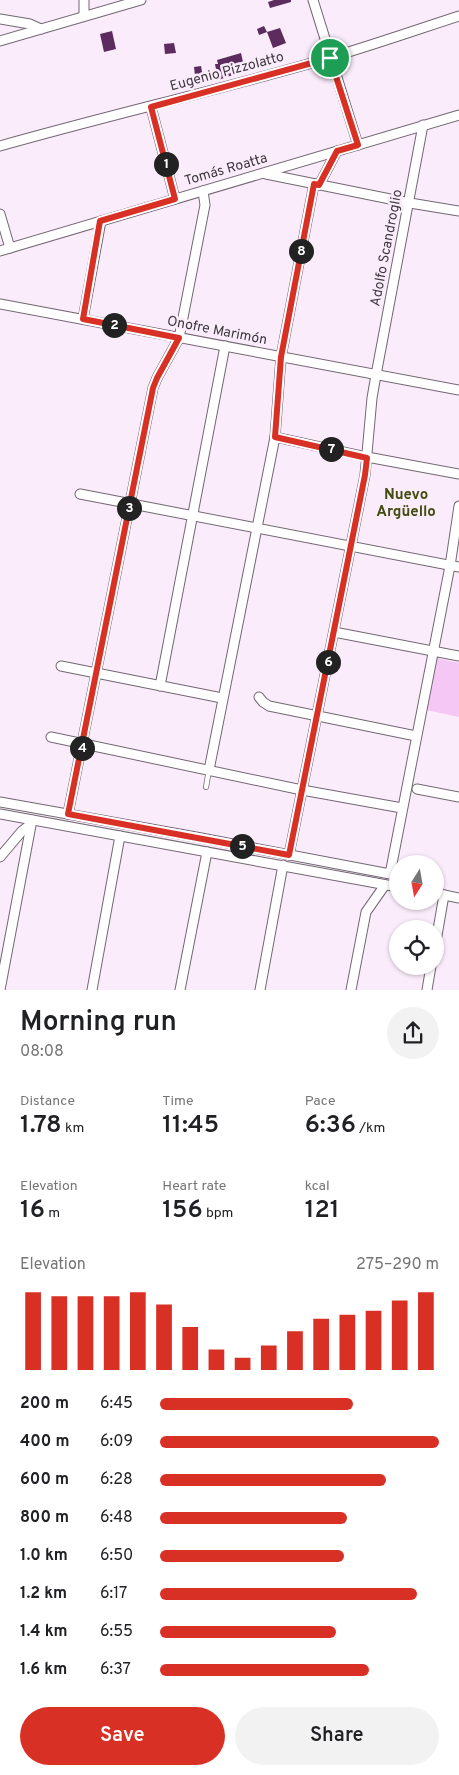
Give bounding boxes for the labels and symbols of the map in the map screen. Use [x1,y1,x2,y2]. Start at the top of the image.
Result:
pin [309,37,351,79]
street label: Eugenio Pizzolatto [168,49,286,95]
street label: Tomás Roatta [183,150,269,190]
pin: 1 [154,152,178,176]
street label: Adolfo Scandroglio [367,188,407,308]
pin: 8 [288,238,314,264]
pin: 2 [102,312,126,338]
street label: Onofre Marimón [165,313,269,349]
pin: 7 [318,436,344,462]
district label: Nuevo Argüello [376,486,436,522]
pin: 3 [116,496,142,520]
pin: 6 [316,650,340,674]
pin: 4 [70,736,94,760]
pin: 5 [230,834,254,858]
north arrow [389,855,444,910]

